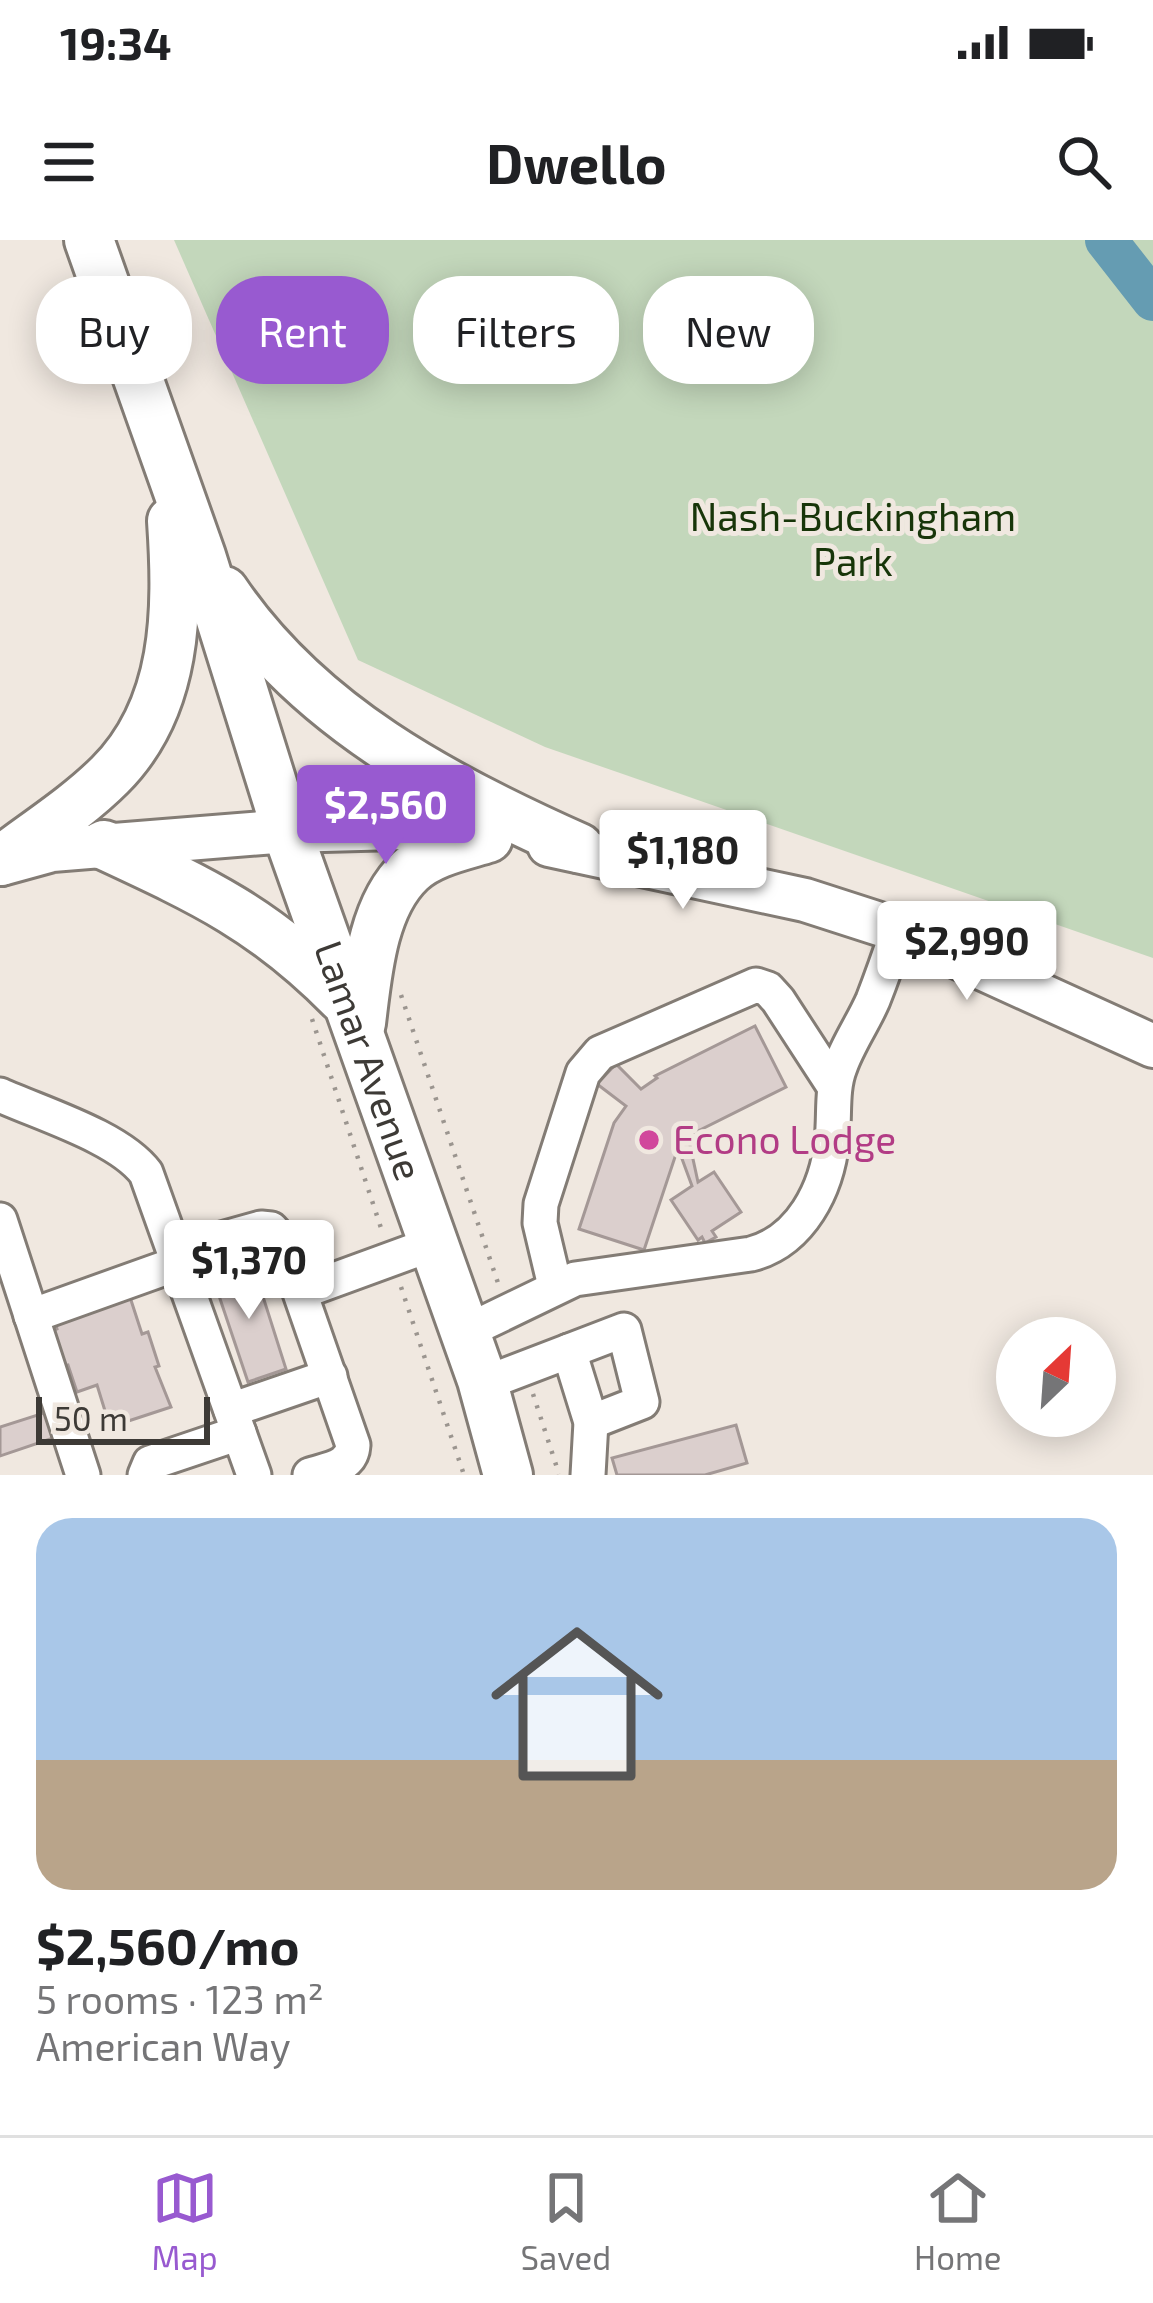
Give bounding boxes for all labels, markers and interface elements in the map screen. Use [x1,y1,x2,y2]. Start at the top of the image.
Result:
text: 19:34 [60,15,172,69]
icon: menu [36,129,102,195]
icon: search [1051,129,1117,195]
text: Dwello [486,130,667,195]
chip: Buy [36,276,192,384]
chip: Rent [216,276,389,384]
chip: Filters [413,276,619,384]
chip: New [643,276,814,384]
park label: Nash-Buckingham Park [690,492,1016,584]
pin: $2,560 [288,765,484,867]
text: $2,560 [324,780,448,827]
pin: $1,180 [585,810,781,912]
text: $1,180 [627,825,739,872]
pin: $2,990 [869,901,1065,1003]
text: $2,990 [904,916,1030,963]
street label: Lamar Avenue [306,934,434,1186]
place label: Econo Lodge [673,1115,896,1162]
marker: Econo Lodge [636,1127,662,1153]
pin: $1,370 [151,1220,347,1322]
text: $1,370 [191,1235,307,1282]
north arrow [996,1317,1116,1437]
map controls [996,1317,1116,1437]
scale bar [36,1391,210,1444]
text: 50 m [54,1398,128,1438]
icon: home [469,1596,685,1812]
text: $2,560/mo [36,1914,300,1975]
text: 5 rooms · 123 m² [36,1975,324,2022]
text: American Way [36,2022,291,2069]
tab: Map [151,2165,218,2277]
tab: Saved [521,2165,611,2277]
tab: Home [914,2165,1002,2277]

